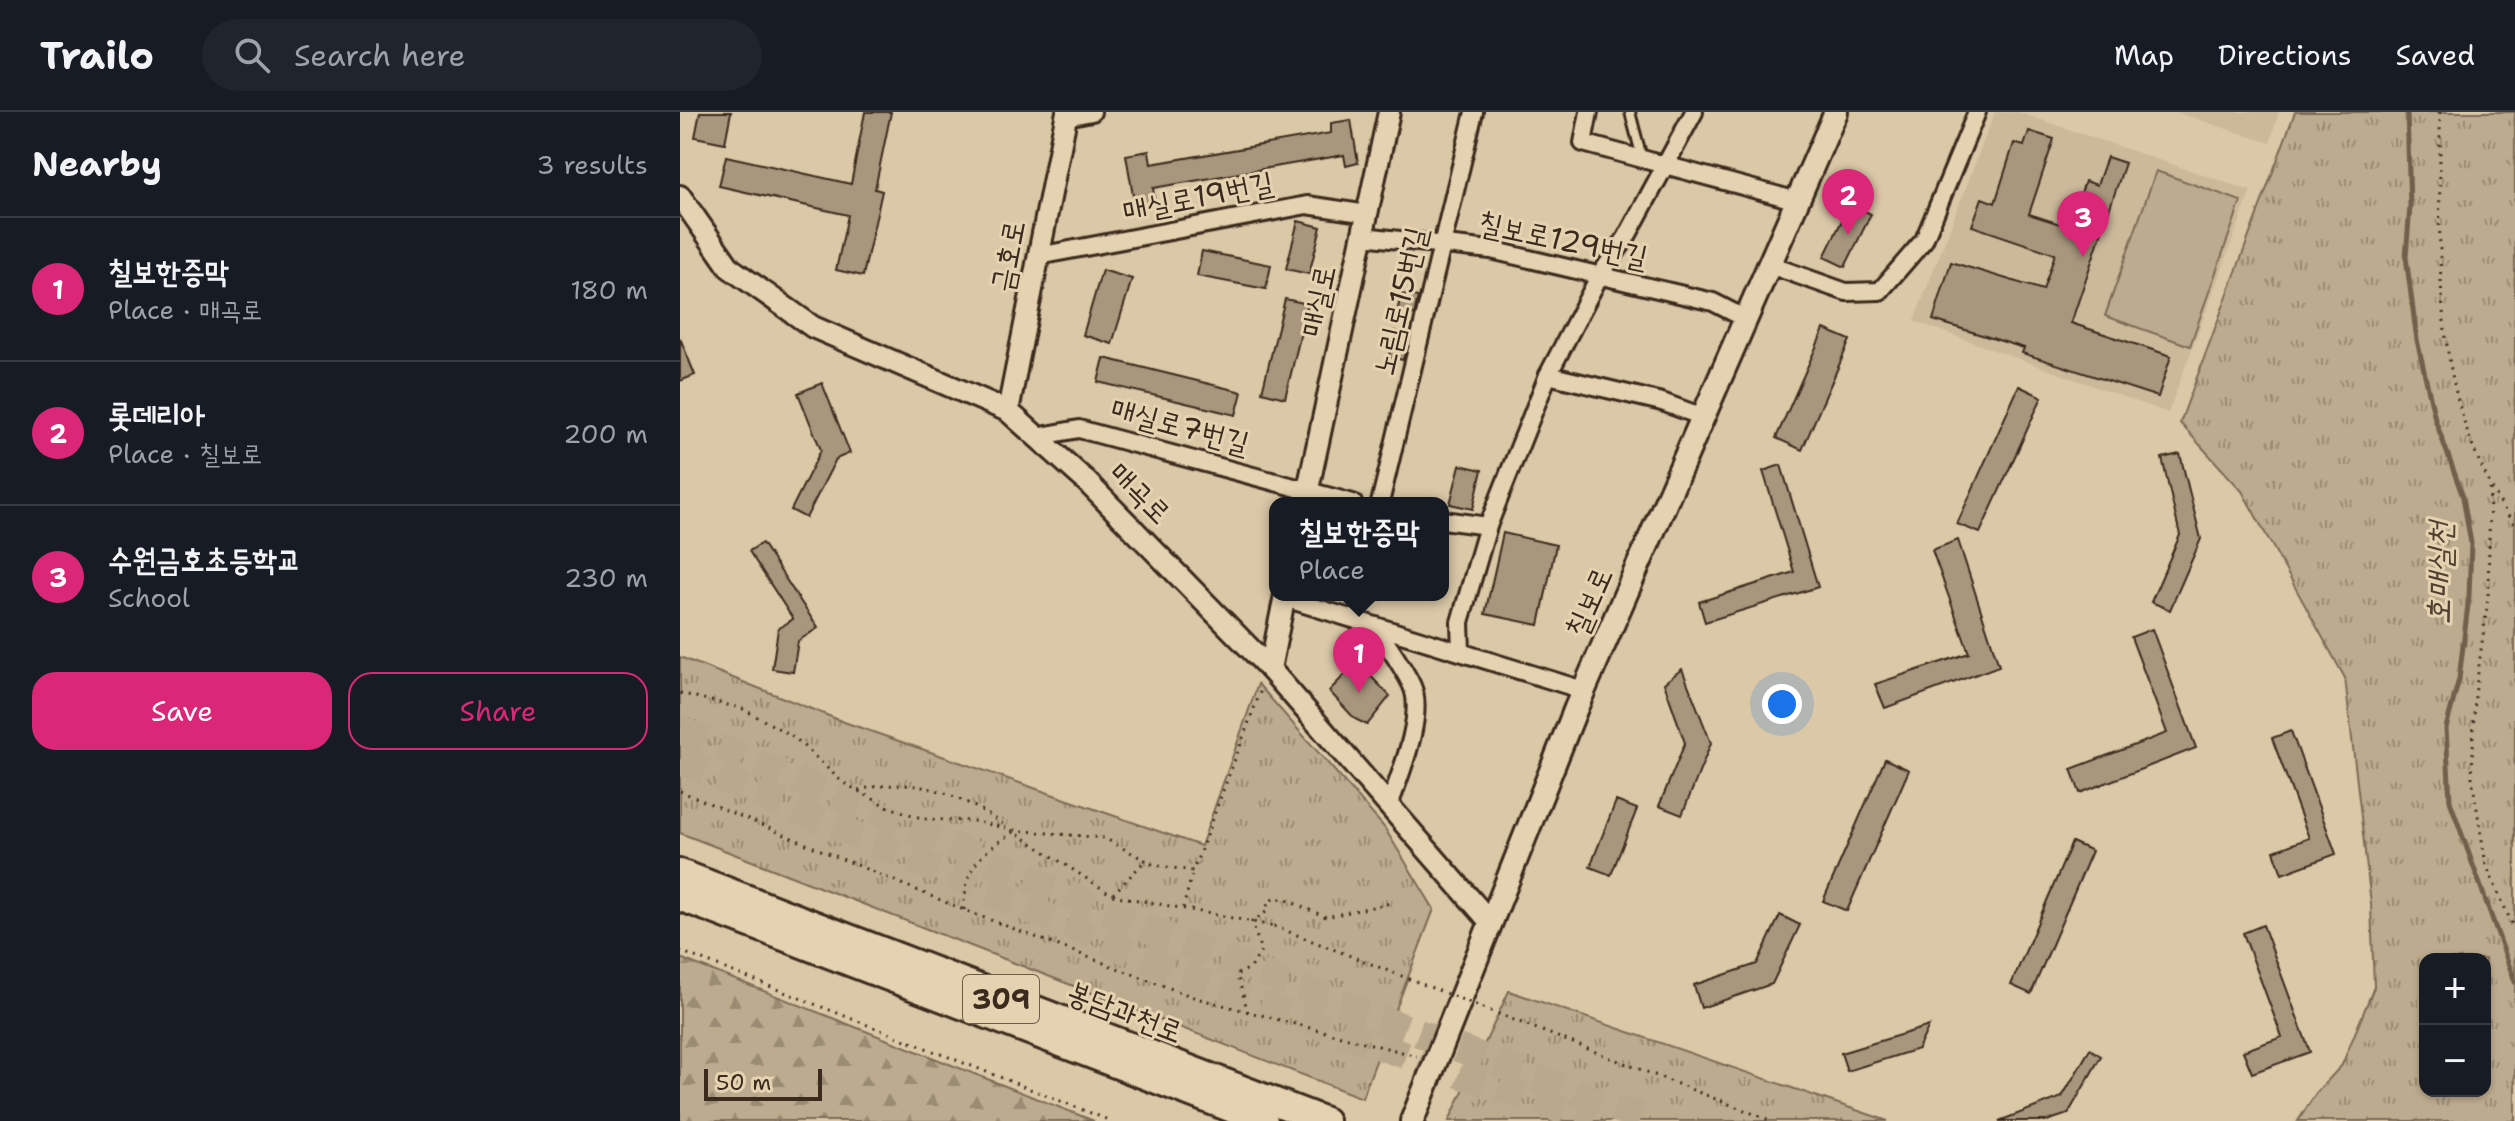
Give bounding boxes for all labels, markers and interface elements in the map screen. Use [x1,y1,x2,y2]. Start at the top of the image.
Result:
search box [202,19,762,91]
text: Trailo [40,30,154,81]
icon: search [230,33,274,77]
text: Search here [294,35,465,76]
text: Map [2114,36,2174,74]
text: Directions [2218,36,2352,74]
text: Saved [2396,36,2475,74]
text: Nearby [32,141,162,187]
text: 3 results [536,147,648,182]
street label: 매실로19번길 [1119,162,1277,231]
pin: 2 [1822,169,1874,235]
pin: 3 [2057,191,2109,257]
street label: 칠보로129번길 [1475,202,1652,277]
street label: 금호로 [980,216,1035,295]
street label: 노림로15번길 [1363,223,1436,379]
text: 칠보한증막 [108,251,229,292]
street label: 매실로 [1290,261,1345,341]
text: 1 [52,272,64,307]
text: 180 m [570,272,648,307]
text: Place · 매곡로 [108,292,262,327]
street label: 매실로7번길 [1106,387,1254,464]
text: 롯데리아 [108,395,205,436]
text: 2 [49,416,67,451]
text: 200 m [563,416,648,451]
text: Place · 칠보로 [108,436,262,471]
street label: 매곡로 [1100,453,1180,533]
popup [1269,497,1449,601]
text: 칠보한증막 [1299,511,1419,552]
water label: 호매실천 [2416,518,2461,625]
text: 수원금호초등학교 [108,539,301,580]
text: Place [1299,552,1365,587]
text: 3 [49,560,67,595]
text: 230 m [564,560,648,595]
street label: 칠보로 [1555,560,1622,643]
text: School [108,580,190,615]
pin: 1 [1333,627,1385,693]
button: Save [32,672,332,750]
button: Share [348,672,648,750]
your location [1762,684,1802,724]
map controls [2419,953,2491,1097]
button: + [2419,953,2491,1025]
street label: 봉담과천로 [1061,971,1189,1052]
road number: 309 [963,975,1039,1023]
button: − [2419,1025,2491,1097]
scale bar [704,1065,822,1101]
text: 50 m [716,1068,771,1097]

